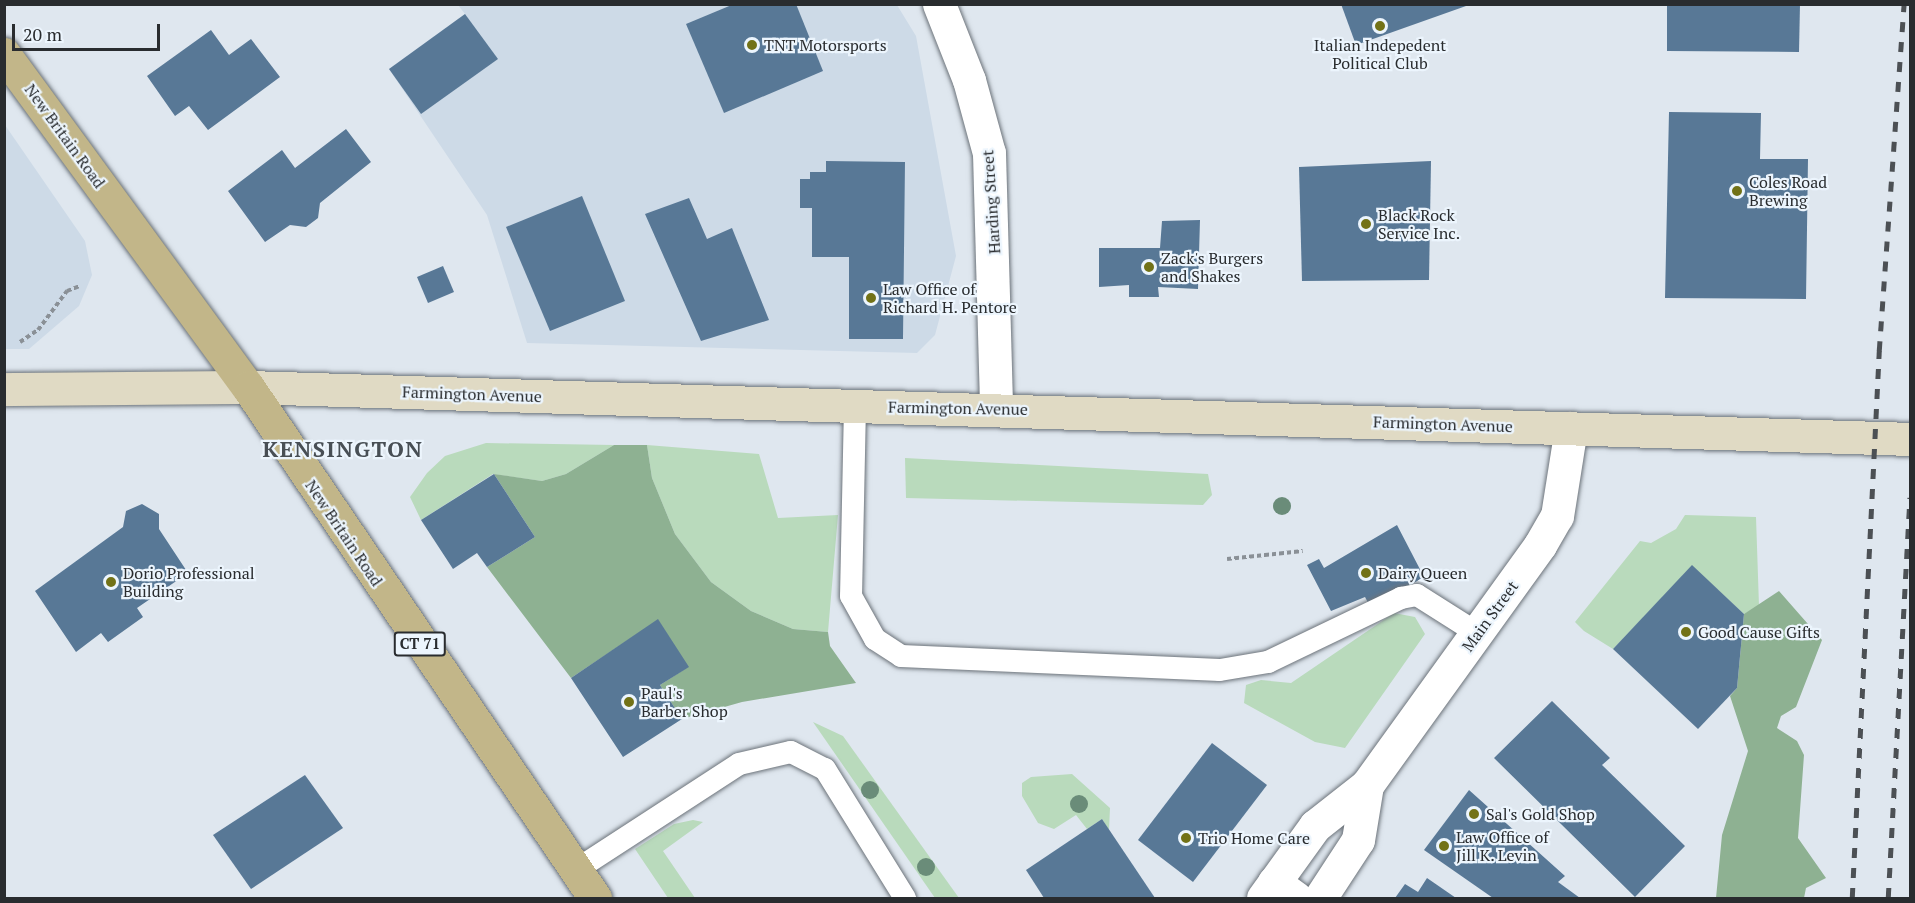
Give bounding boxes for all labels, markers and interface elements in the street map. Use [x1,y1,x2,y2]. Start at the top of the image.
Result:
scale bar [15,12,164,50]
marker: Italian Indepedent Political Club [1373,19,1387,33]
text: 20 m [23,22,62,46]
place label: TNT Motorsports [764,35,887,55]
place label: Italian Indepedent Political Club [1314,35,1446,73]
marker: TNT Motorsports [745,38,759,52]
street label: New Britain Road [21,80,109,192]
street label: Harding Street [978,149,1004,255]
place label: Coles Road Brewing [1749,172,1827,210]
marker: Coles Road Brewing [1730,184,1744,198]
place label: Black Rock Service Inc. [1378,205,1460,243]
marker: Black Rock Service Inc. [1359,217,1373,231]
place label: Zack's Burgers and Shakes [1161,248,1263,286]
marker: Zack's Burgers and Shakes [1142,260,1156,274]
place label: Law Office of Richard H. Pentore [883,279,1017,317]
marker: Law Office of Richard H. Pentore [864,291,878,305]
street label: Farmington Avenue [402,382,542,406]
street label: Farmington Avenue [888,397,1028,419]
street label: Farmington Avenue [1373,412,1513,436]
district label: KENSINGTON [263,436,423,462]
street label: New Britain Road [301,476,387,590]
place label: Dorio Professional Building [123,563,255,601]
place label: Dairy Queen [1378,563,1467,583]
marker: Dairy Queen [1359,566,1373,580]
marker: Dorio Professional Building [104,575,118,589]
street label: Main Street [1458,577,1522,655]
place label: Good Cause Gifts [1698,622,1820,642]
marker: Good Cause Gifts [1679,625,1693,639]
road number: CT 71 [393,632,447,656]
place label: Paul's Barber Shop [641,683,728,721]
marker: Paul's Barber Shop [622,695,636,709]
place label: Sal's Gold Shop [1486,804,1595,824]
marker: Sal's Gold Shop [1467,807,1481,821]
place label: Law Office of Jill K. Levin [1456,827,1549,865]
place label: Trio Home Care [1198,828,1310,848]
marker: Trio Home Care [1179,831,1193,845]
marker: Law Office of Jill K. Levin [1437,839,1451,853]

